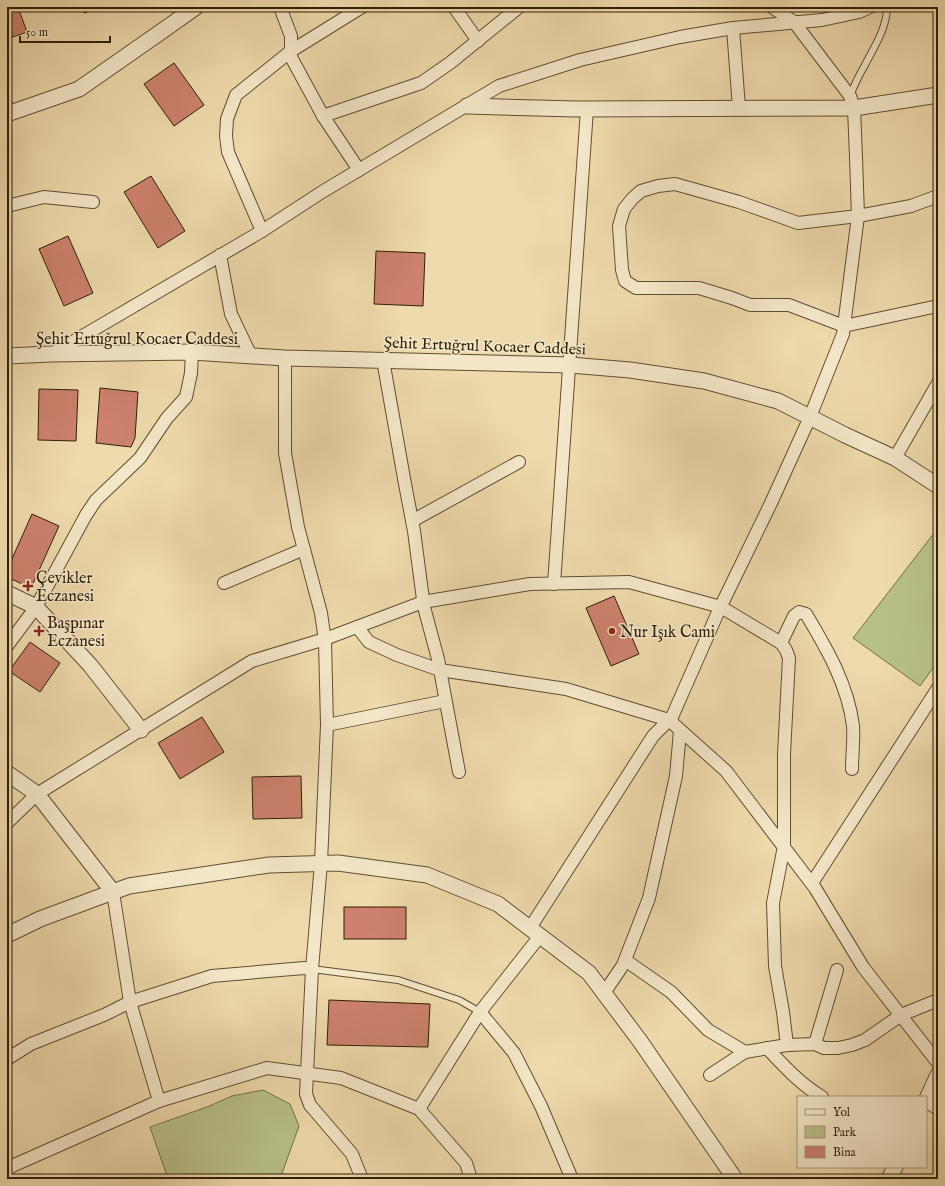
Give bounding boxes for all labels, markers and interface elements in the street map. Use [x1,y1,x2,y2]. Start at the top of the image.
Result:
scale bar [20,18,110,44]
text: 50 m [26,25,48,40]
street label: Şehit Ertuğrul Kocaer Caddesi [36,330,238,350]
street label: Şehit Ertuğrul Kocaer Caddesi [384,333,586,361]
place label: Çevikler Eczanesi [36,569,94,607]
marker: Çevikler Eczanesi [23,581,33,591]
place label: Başpınar Eczanesi [47,614,105,652]
place label: Nur Işık Cami [620,623,715,643]
marker: Başpınar Eczanesi [34,626,44,636]
marker: Nur Işık Cami [607,626,617,636]
legend [797,1096,927,1168]
text: Yol [833,1105,851,1120]
text: Park [833,1125,856,1140]
text: Bina [833,1145,857,1160]

